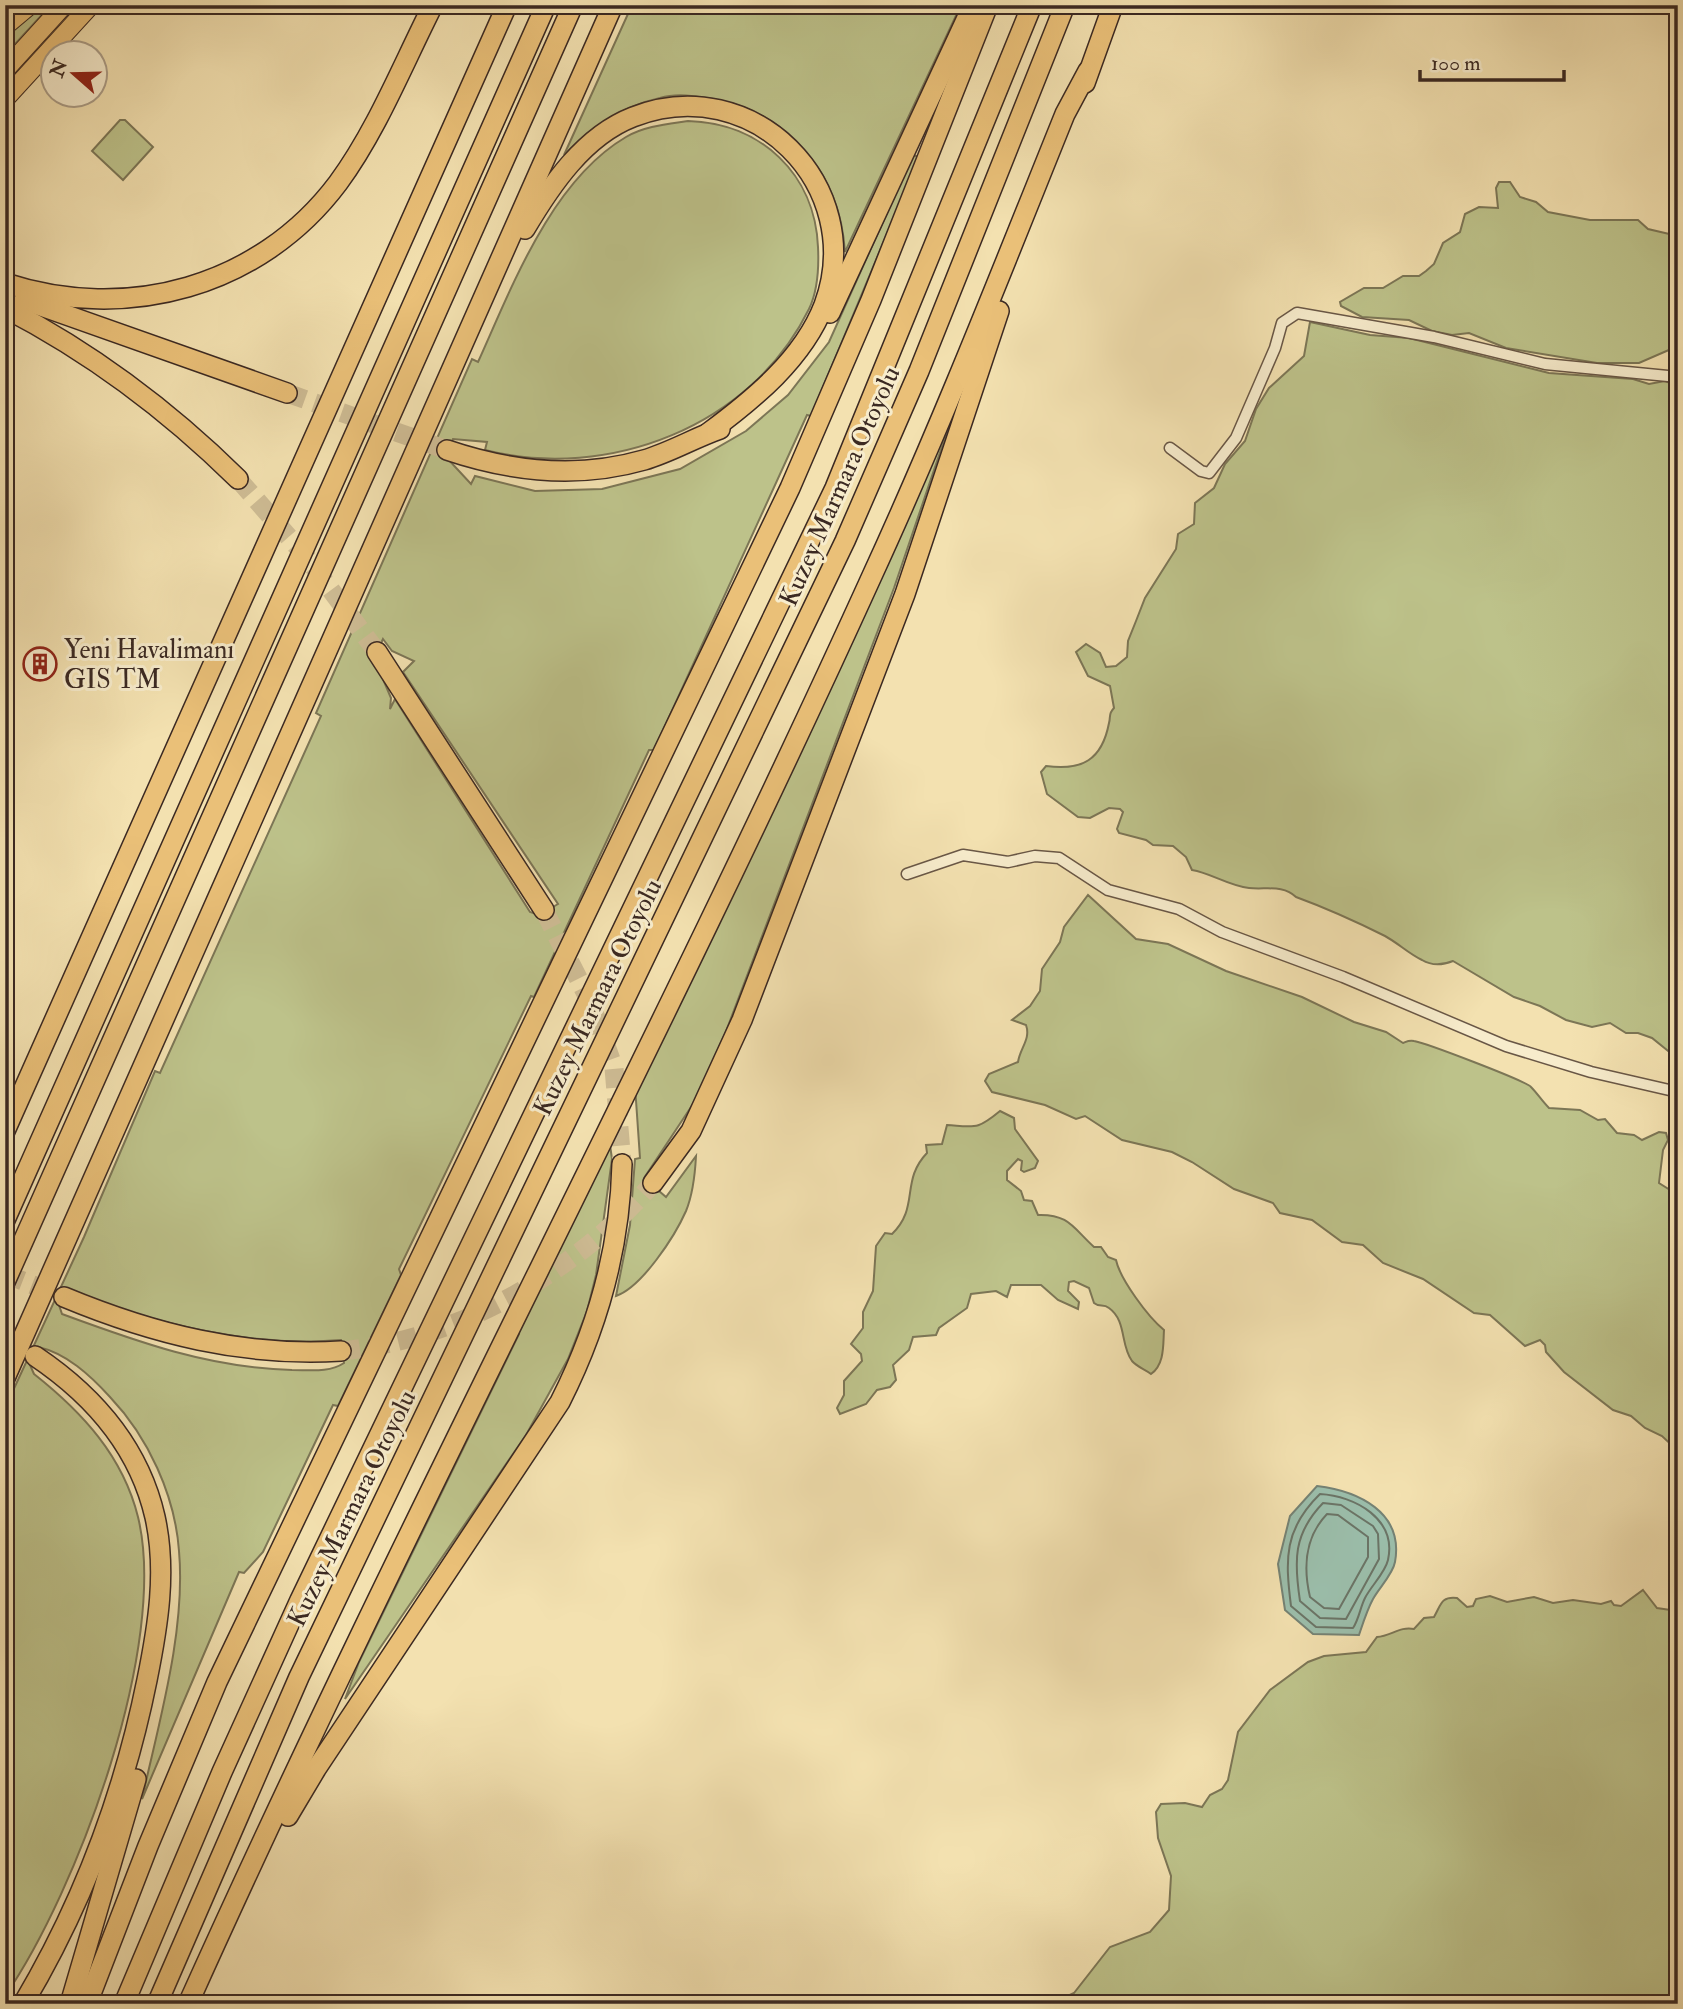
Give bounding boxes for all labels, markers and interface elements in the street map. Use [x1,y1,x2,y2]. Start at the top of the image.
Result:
north arrow [38,38,108,108]
scale bar [1420,38,1564,82]
text: 100 m [1431,50,1481,77]
text: N [44,56,73,82]
street label: Kuzey Marmara Otoyolu [773,362,907,611]
place label: Yeni Havalimanı GIS TM [64,634,234,696]
building icon: Yeni Havalimanı GIS TM [21,645,59,683]
street label: Kuzey Marmara Otoyolu [527,874,669,1121]
street label: Kuzey Marmara Otoyolu [281,1385,423,1632]

